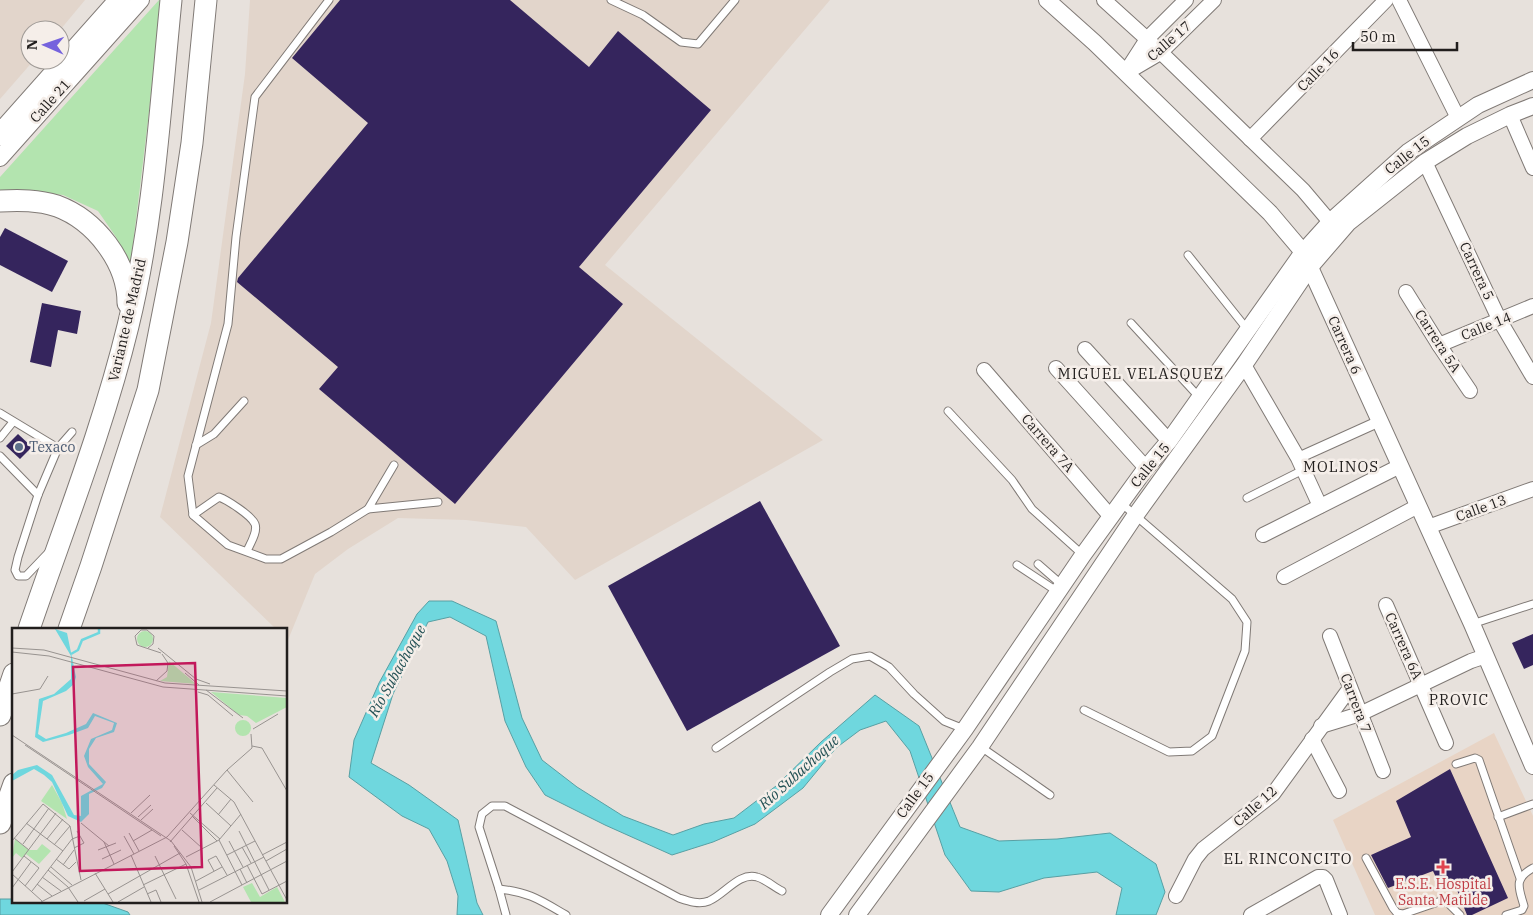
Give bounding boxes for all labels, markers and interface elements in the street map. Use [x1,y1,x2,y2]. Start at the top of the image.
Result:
street label: Calle 17 [1143,17,1195,65]
north arrow [20,20,70,70]
scale bar [1353,20,1457,52]
text: 50 m [1360,27,1396,46]
text: N [23,39,41,50]
street label: Calle 16 [1293,45,1343,95]
street label: Calle 21 [26,75,74,127]
street label: Calle 15 [1381,132,1433,178]
street label: Carrera 5 [1456,239,1498,303]
street label: Variante de Madrid [104,256,150,383]
street label: Carrera 5A [1411,306,1465,376]
street label: Calle 14 [1458,308,1514,344]
street label: Carrera 6 [1324,313,1366,377]
district label: MIGUEL VELASQUEZ [1058,364,1224,383]
street label: Carrera 7A [1018,410,1079,476]
place label: Texaco [29,438,75,456]
street label: Calle 15 [1126,439,1174,491]
marker: Texaco [13,441,25,453]
district label: MOLINOS [1303,457,1379,476]
street label: Calle 13 [1453,491,1509,525]
street label: Carrera 6A [1381,610,1427,683]
water label: Río Subachoque [363,621,430,721]
inset map [12,628,288,902]
street label: Carrera 7 [1336,671,1376,735]
district label: PROVIC [1429,690,1489,709]
water label: Río Subachoque [754,730,843,814]
street label: Calle 15 [892,768,938,822]
street label: Calle 12 [1229,782,1281,830]
district label: EL RINCONCITO [1223,849,1353,868]
marker: E.S.E. Hospital Santa Matilde [1436,860,1450,874]
place label: E.S.E. Hospital Santa Matilde [1395,875,1491,909]

